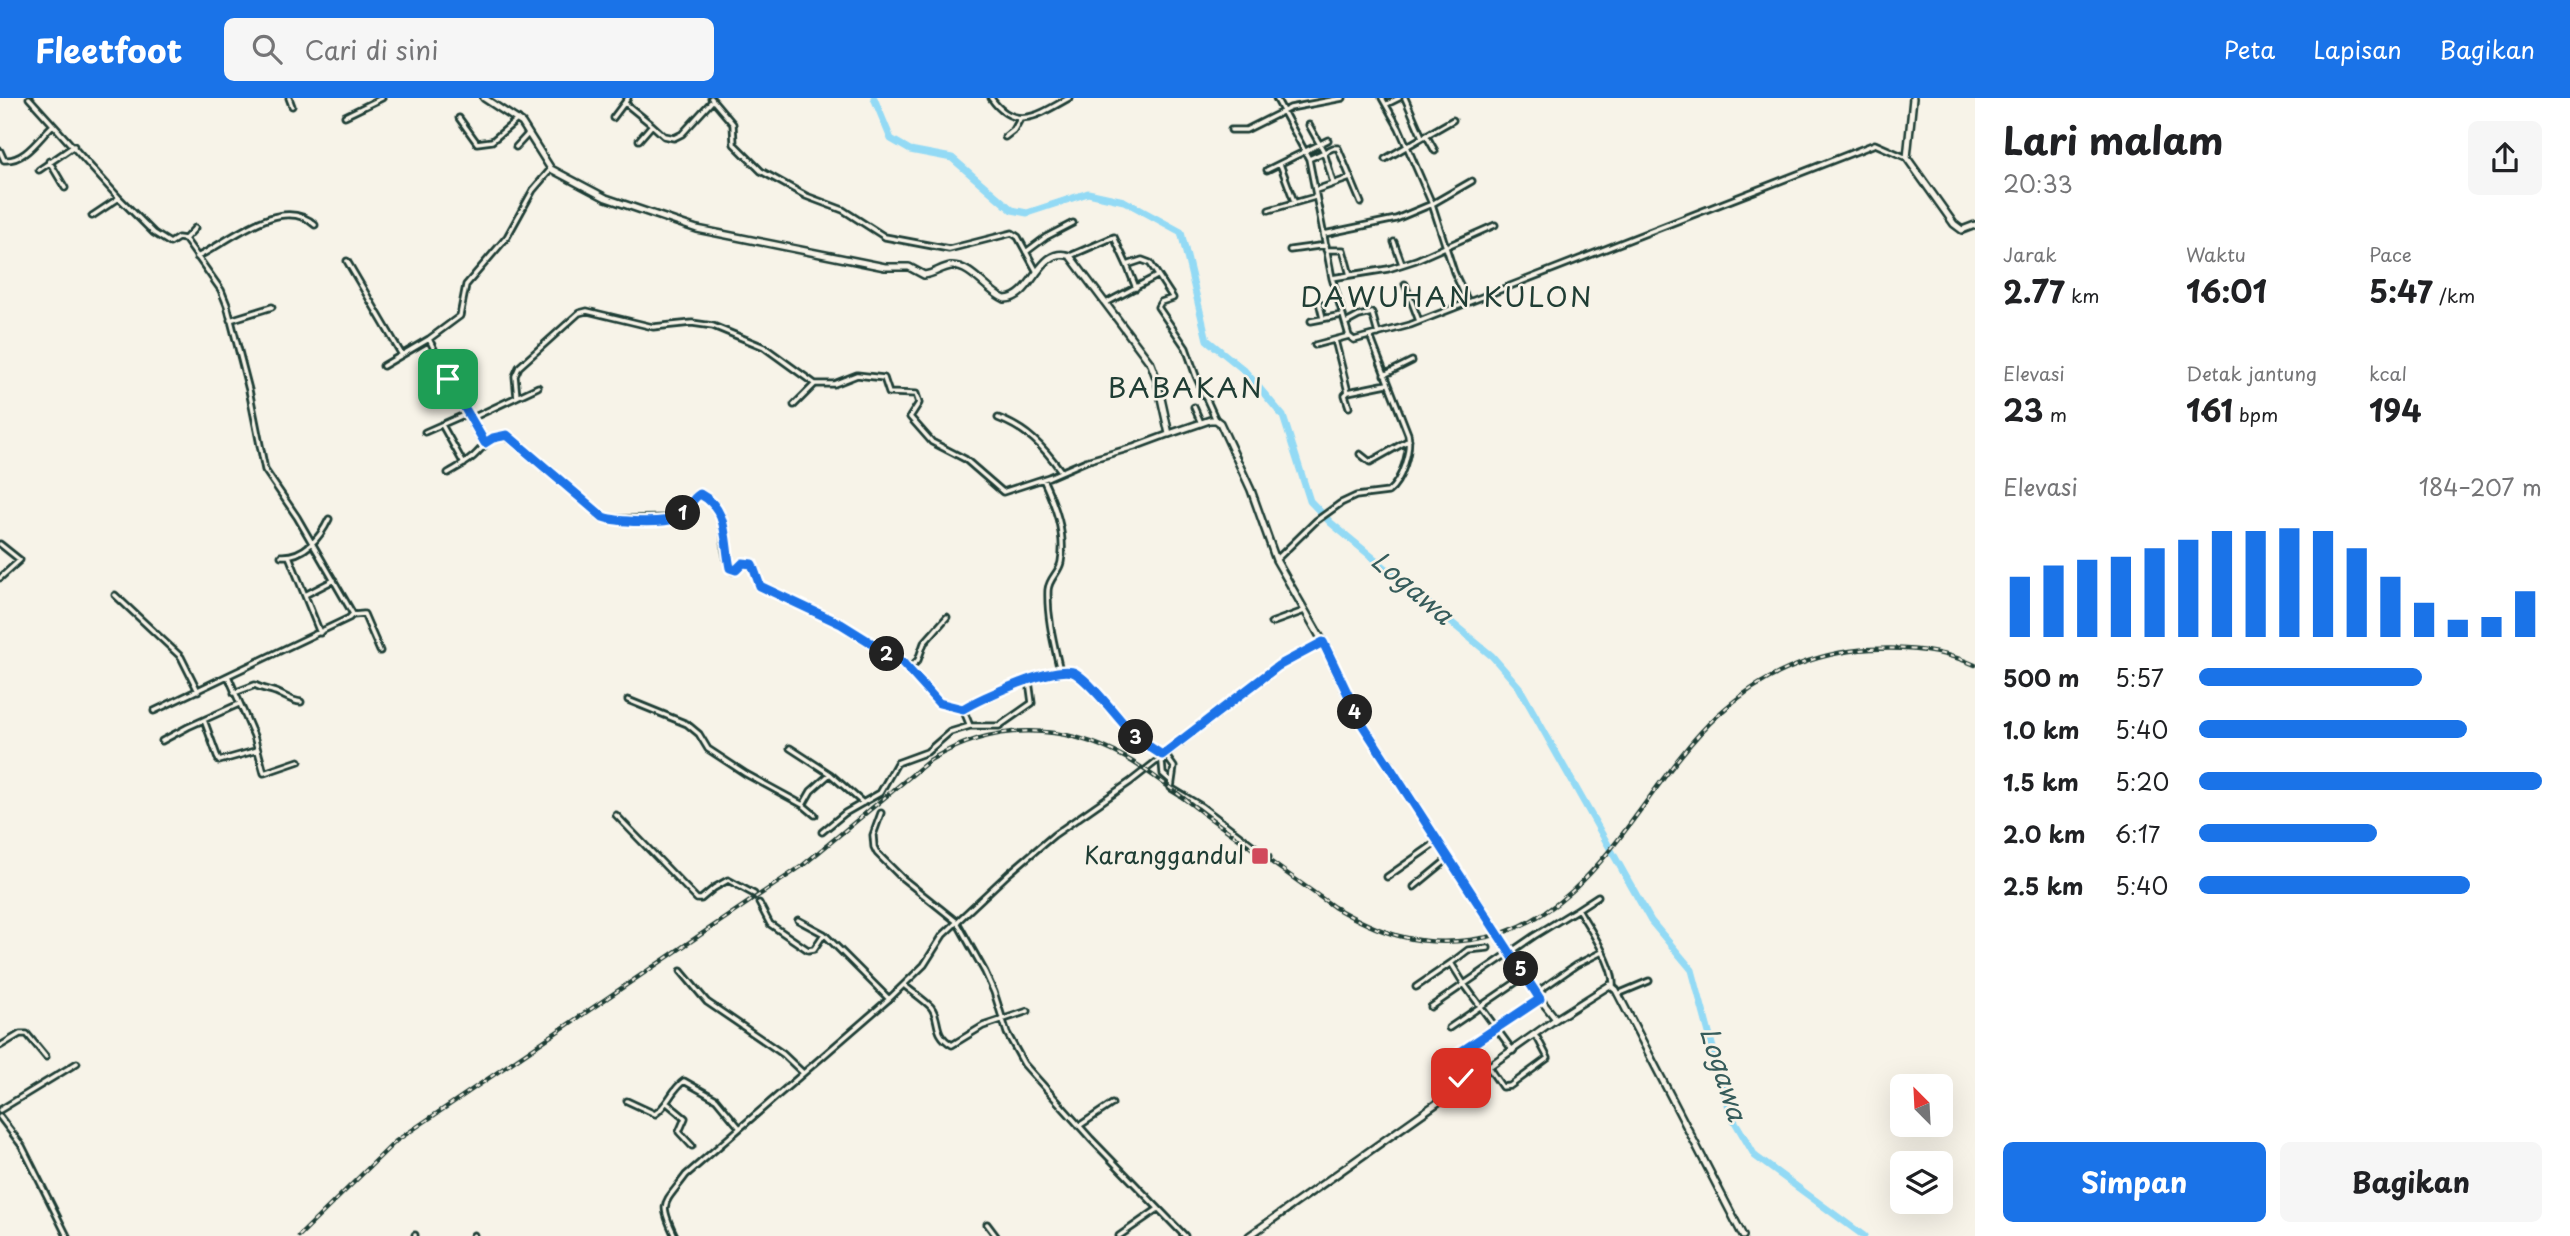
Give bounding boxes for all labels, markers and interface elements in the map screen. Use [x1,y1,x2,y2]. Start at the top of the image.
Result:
search box [224,18,714,81]
text: Fleetfoot [35,24,182,74]
icon: search [248,30,286,68]
text: Cari di sini [304,30,438,69]
text: Peta [2224,31,2275,67]
text: Lapisan [2313,31,2402,67]
text: Bagikan [2440,31,2535,67]
text: Lari malam [2003,111,2224,168]
button: share [2468,121,2542,195]
text: 20:33 [2003,166,2073,201]
text: Jarak [2003,240,2057,268]
text: Waktu [2186,240,2246,268]
text: Pace [2369,240,2412,268]
text: 2.77 [2003,268,2065,313]
text: 16:01 [2186,268,2267,313]
text: 5:47 [2369,268,2433,313]
district label: DAWUHAN KULON [1300,274,1594,317]
text: km [2065,281,2100,309]
text: /km [2433,281,2475,309]
pin [418,349,478,409]
text: Elevasi [2003,359,2065,387]
text: Detak jantung [2186,359,2317,387]
text: kcal [2369,359,2407,387]
icon: arrive [429,360,467,398]
district label: BABAKAN [1108,365,1264,408]
text: 23 [2003,387,2043,432]
text: 161 [2186,387,2233,432]
text: 194 [2369,387,2422,432]
text: m [2043,400,2067,428]
text: bpm [2233,400,2278,428]
text: Elevasi [2003,469,2078,504]
text: 184–207 m [2419,469,2542,504]
pin: 1 [666,496,700,530]
text: 1 [678,498,687,526]
water label: Logawa [1363,541,1463,633]
pin: 2 [870,636,904,672]
text: 2 [880,639,893,667]
text: 500 m [2003,660,2080,695]
text: 5:57 [2115,660,2164,695]
pin: 4 [1338,694,1372,730]
text: 4 [1348,697,1361,725]
text: 1.0 km [2003,712,2080,747]
text: 5:40 [2115,712,2168,747]
pin: 3 [1118,720,1154,754]
text: 3 [1129,722,1142,750]
text: 1.5 km [2003,764,2079,799]
text: 5:20 [2115,764,2169,799]
text: 2.0 km [2003,816,2085,851]
text: 6:17 [2115,816,2160,851]
place label: Karanggandul [1084,836,1244,872]
marker: Karanggandul [1250,846,1270,866]
text: 2.5 km [2003,868,2083,903]
text: 5:40 [2115,868,2168,903]
pin: 5 [1504,952,1538,986]
text: 5 [1514,954,1527,982]
water label: Logawa [1691,1022,1758,1126]
pin [1431,1048,1491,1108]
icon: check [1442,1059,1480,1097]
north arrow [1890,1074,1953,1138]
map controls [1890,1074,1953,1214]
button: Simpan [2003,1142,2266,1222]
button: Bagikan [2280,1142,2542,1222]
button: layers [1890,1151,1953,1214]

